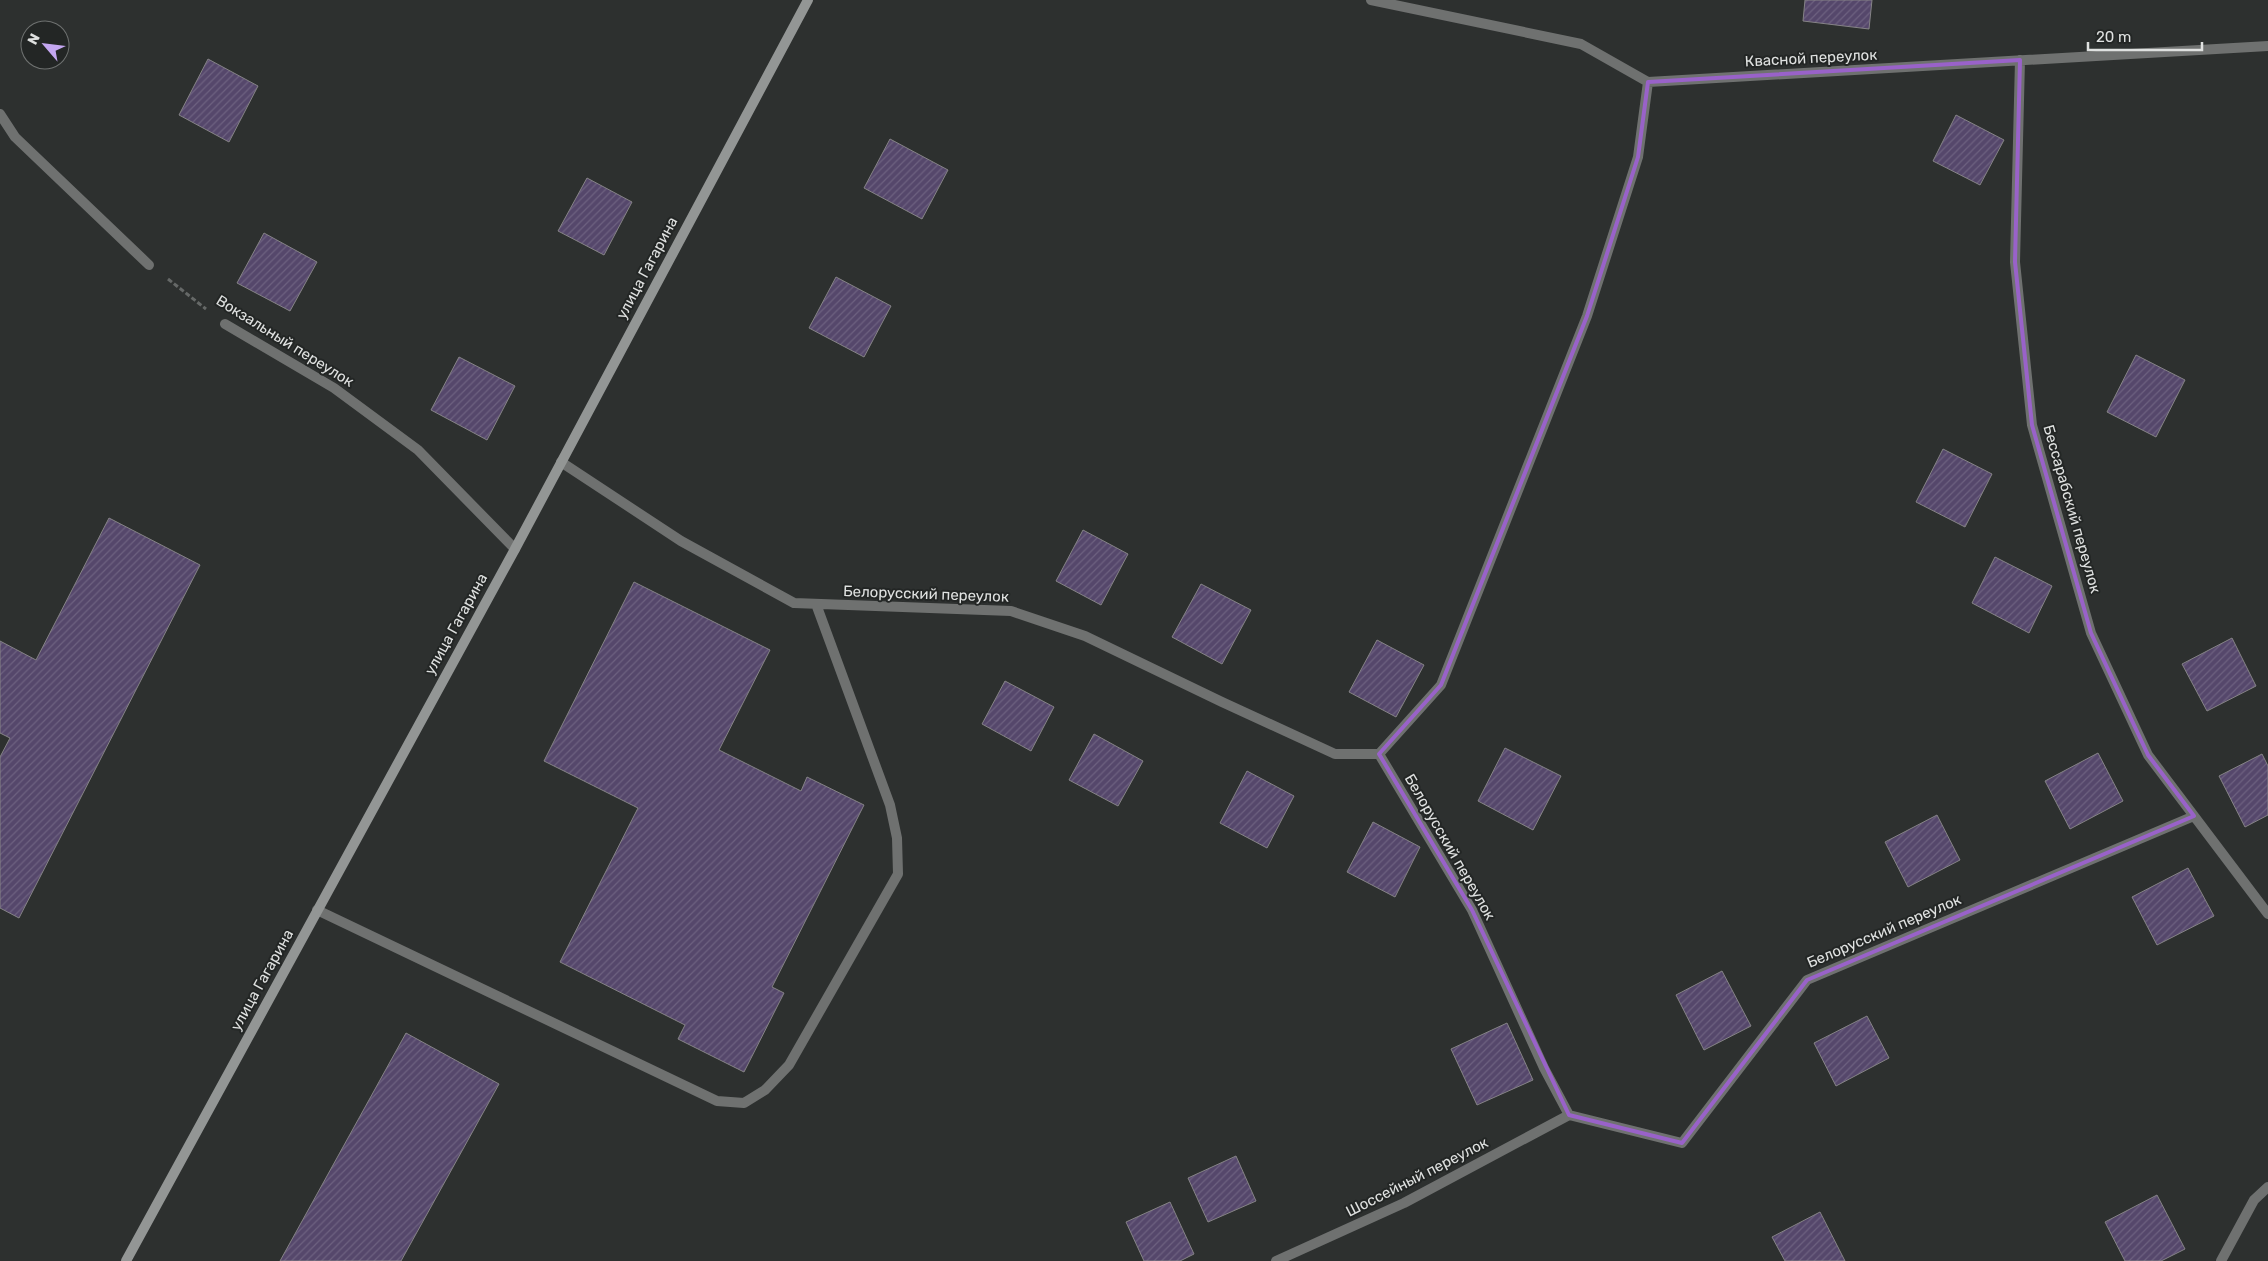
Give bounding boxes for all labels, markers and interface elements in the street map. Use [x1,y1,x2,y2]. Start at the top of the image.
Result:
north arrow [20,20,70,70]
scale bar [2088,20,2202,52]
text: 20 m [2096,28,2131,46]
text: N [24,31,44,48]
street label: Квасной переулок [1744,46,1878,70]
street label: улица Гагарина [612,214,682,322]
street label: Вокзальный переулок [213,291,357,391]
street label: Бессарабский переулок [2039,423,2105,595]
street label: улица Гагарина [421,570,491,678]
street label: Белорусский переулок [843,582,1009,606]
street label: Белорусский переулок [1401,771,1499,923]
street label: Белорусский переулок [1804,890,1964,972]
street label: улица Гагарина [227,926,297,1034]
street label: Шоссейный переулок [1343,1133,1491,1221]

